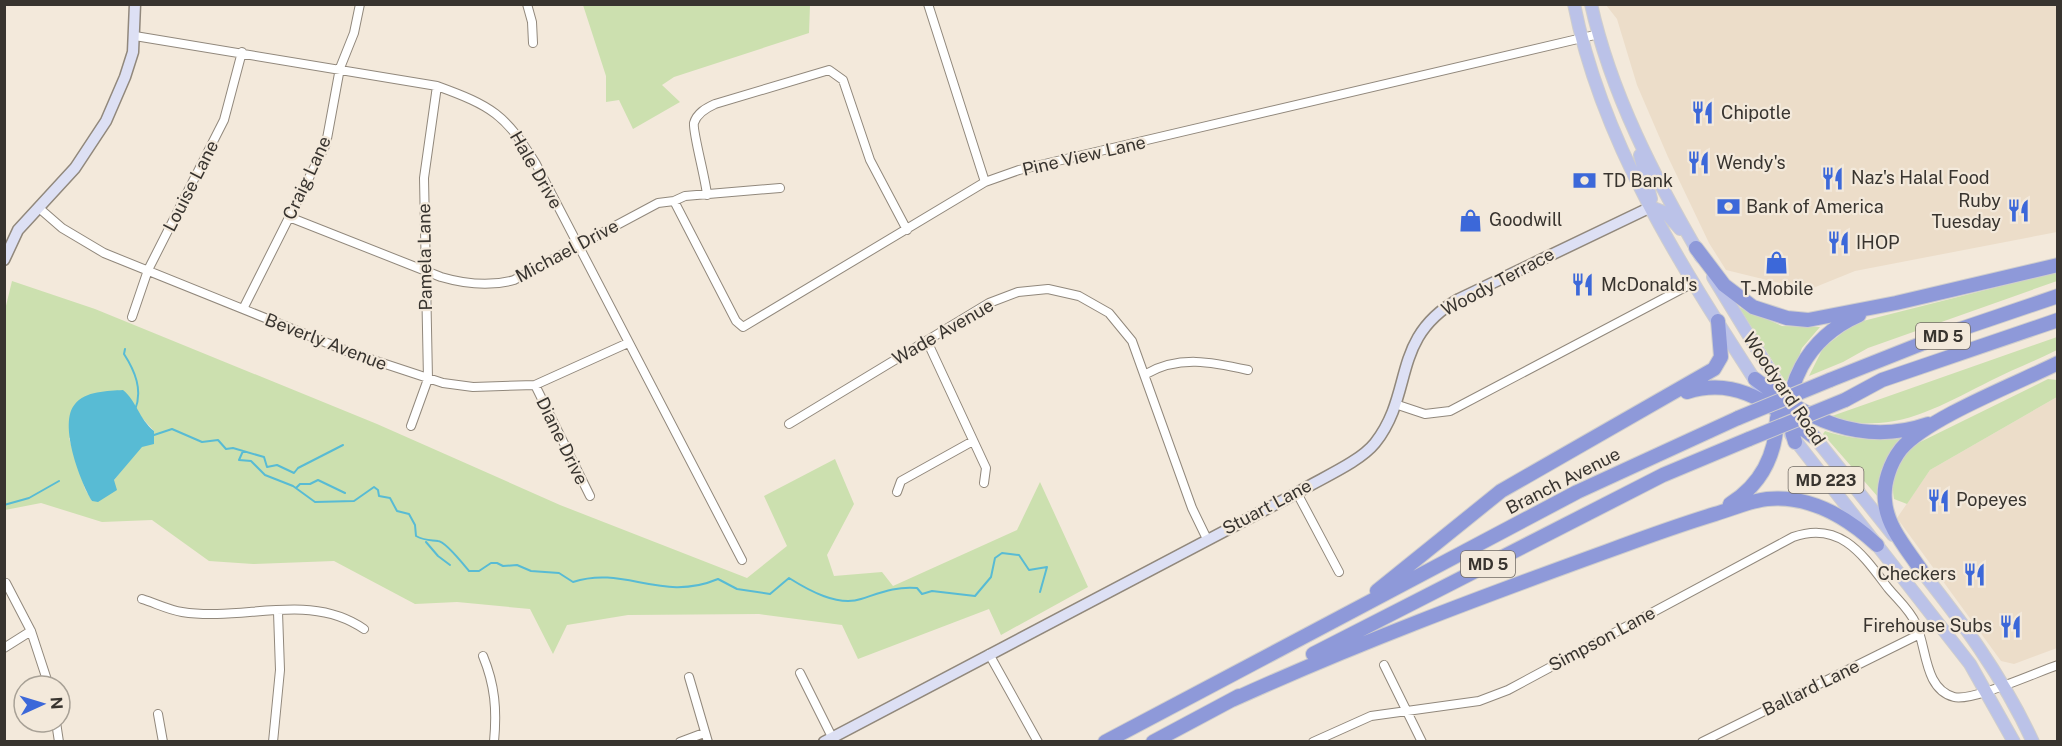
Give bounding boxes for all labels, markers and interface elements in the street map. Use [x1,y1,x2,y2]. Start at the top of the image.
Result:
restaurant icon: Chipotle [1690,100,1716,126]
place label: Chipotle [1721,102,1791,123]
street label: Hale Drive [506,127,567,212]
street label: Pine View Lane [1020,131,1148,180]
street label: Craig Lane [278,133,335,223]
street label: Louise Lane [159,137,222,235]
restaurant icon: Wendy's [1685,150,1711,176]
place label: Wendy's [1716,152,1786,173]
restaurant icon: Naz's Halal Food [1820,165,1846,191]
place label: Naz's Halal Food [1851,167,1990,188]
bank icon: TD Bank [1572,168,1598,194]
place label: TD Bank [1603,170,1673,191]
place label: Ruby Tuesday [1932,190,2001,232]
bank icon: Bank of America [1715,194,1741,220]
place label: Bank of America [1746,196,1884,217]
restaurant icon: Ruby Tuesday [2006,198,2032,224]
street label: Pamela Lane [413,203,436,311]
shop icon: Goodwill [1458,207,1484,233]
place label: Goodwill [1489,209,1563,230]
street label: Michael Drive [512,215,622,286]
restaurant icon: IHOP [1825,230,1851,256]
place label: IHOP [1856,232,1900,253]
street label: Woody Terrace [1438,243,1558,320]
shop icon: T-Mobile [1764,250,1790,276]
restaurant icon: McDonald's [1570,272,1596,298]
place label: McDonald's [1601,274,1697,295]
place label: T-Mobile [1741,278,1813,299]
street label: Wade Avenue [888,294,997,369]
street label: Beverly Avenue [262,309,390,374]
road number: MD 5 [1916,323,1970,349]
street label: Woodyard Road [1739,328,1830,449]
street label: Diane Drive [532,394,593,488]
street label: Branch Avenue [1502,443,1623,518]
road number: MD 223 [1788,467,1864,493]
street label: Stuart Lane [1219,474,1315,539]
restaurant icon: Popeyes [1925,487,1951,513]
place label: Popeyes [1956,489,2027,510]
road number: MD 5 [1461,551,1515,577]
restaurant icon: Checkers [1961,561,1987,587]
place label: Checkers [1877,563,1956,584]
street label: Simpson Lane [1545,602,1659,675]
restaurant icon: Firehouse Subs [1997,613,2023,639]
place label: Firehouse Subs [1863,615,1992,636]
street label: Ballard Lane [1759,655,1863,720]
north arrow [12,674,72,734]
text: N [47,696,66,710]

